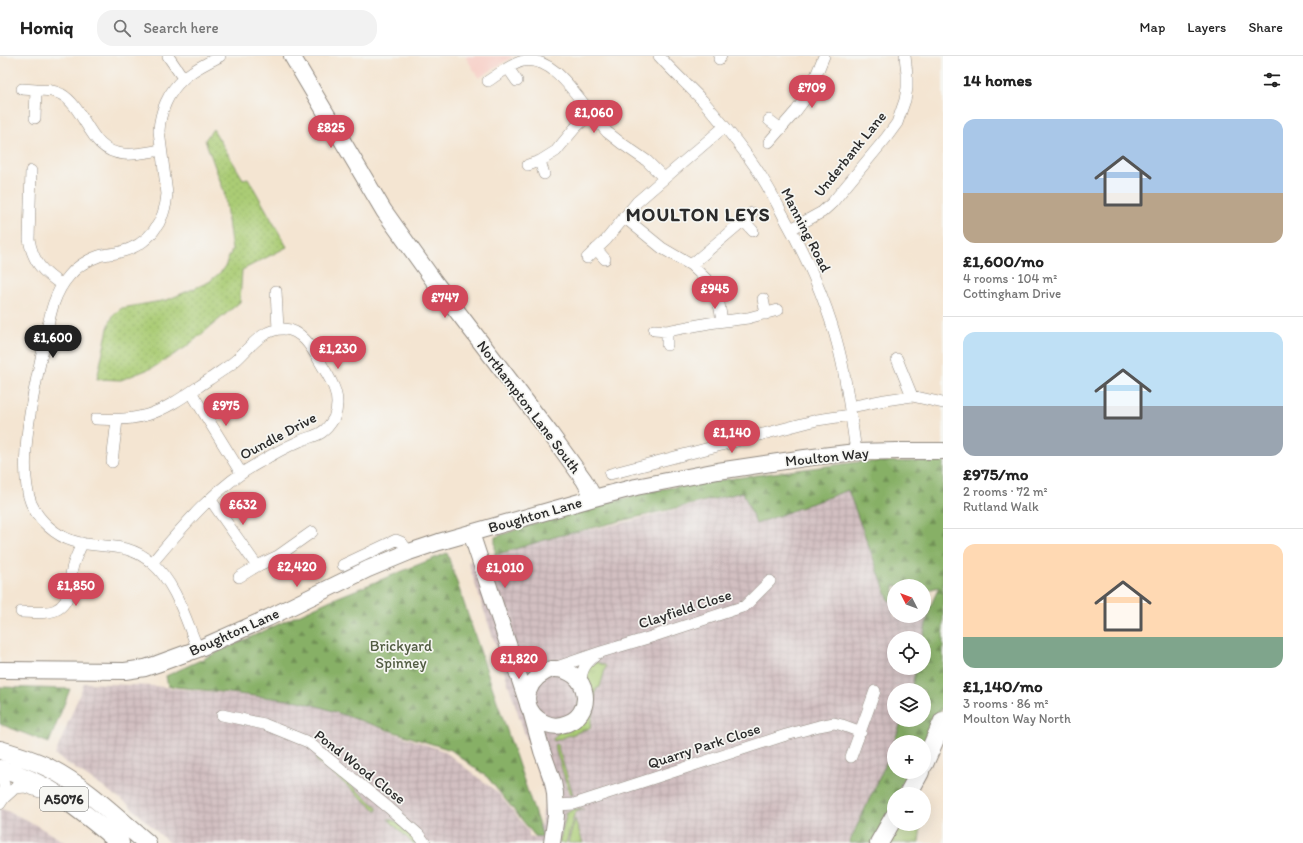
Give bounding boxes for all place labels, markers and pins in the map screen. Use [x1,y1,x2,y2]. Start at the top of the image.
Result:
pin: £709 [788,75,836,109]
pin: £1,060 [561,100,627,134]
pin: £825 [307,115,355,149]
pin: £945 [691,276,739,310]
pin: £747 [421,285,469,319]
pin: £1,600 [20,325,86,359]
pin: £1,230 [305,336,371,370]
pin: £975 [202,393,250,427]
pin: £1,140 [699,420,765,454]
pin: £632 [219,492,267,526]
pin: £2,420 [264,554,330,588]
pin: £1,010 [472,555,538,589]
pin: £1,850 [43,573,109,607]
pin: £1,820 [486,646,552,680]

